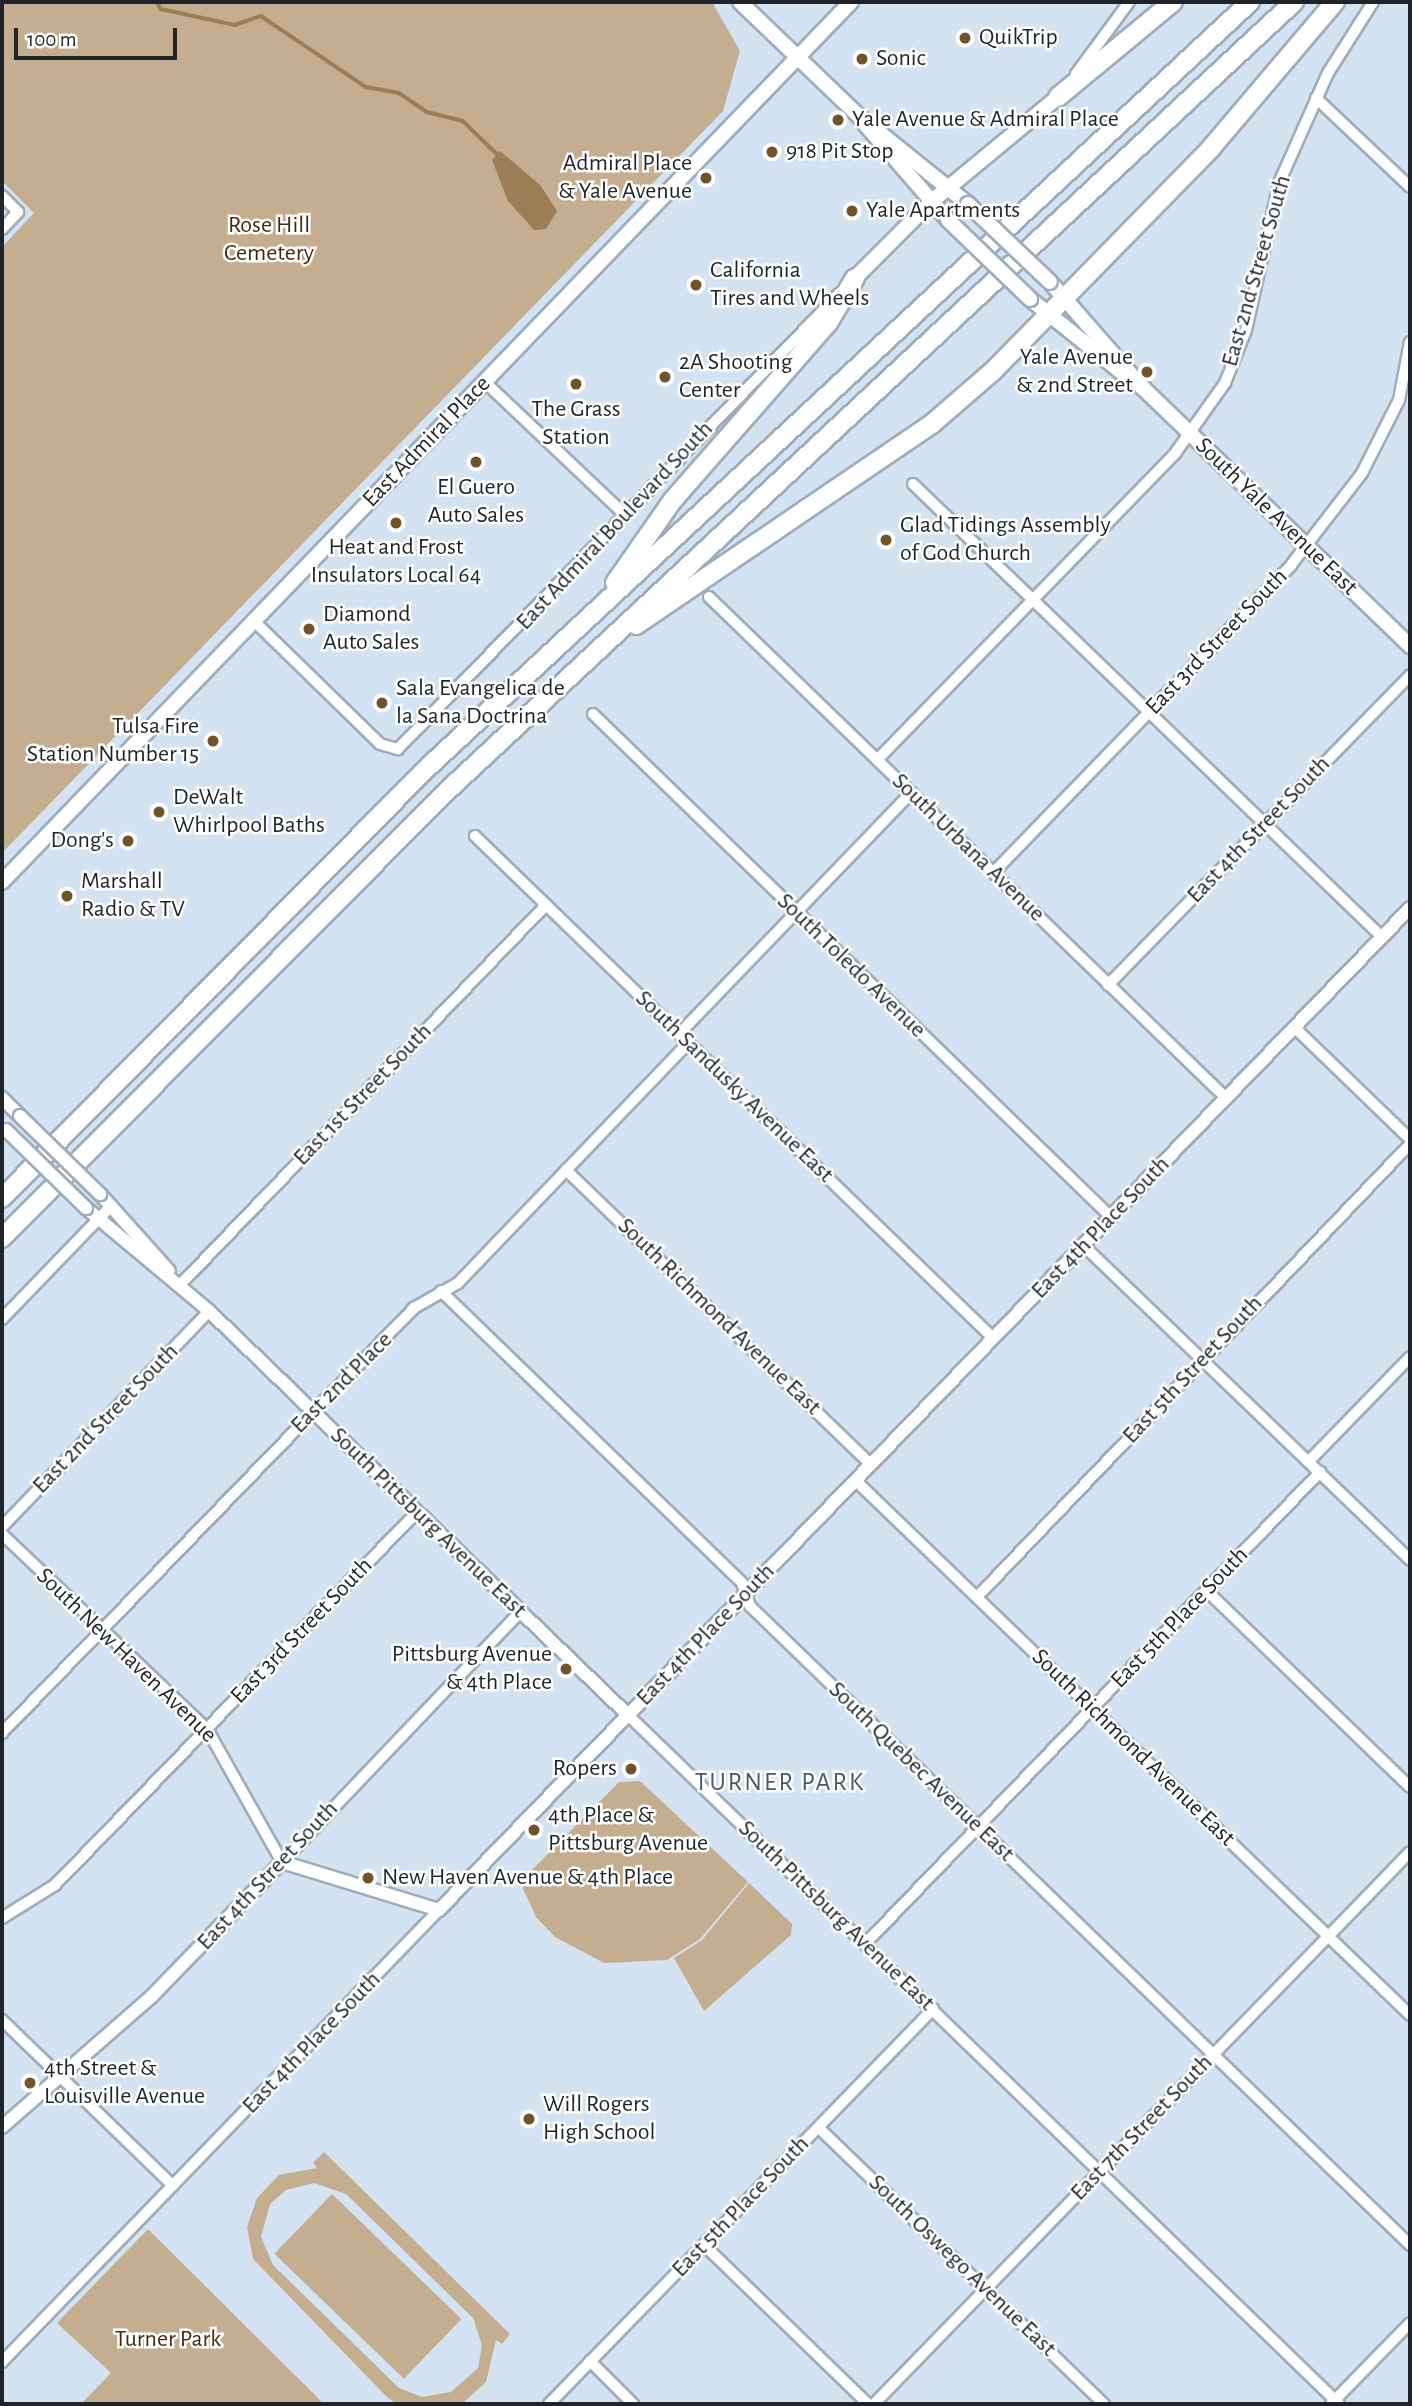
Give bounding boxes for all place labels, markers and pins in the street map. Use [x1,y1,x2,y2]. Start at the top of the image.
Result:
place label: QuikTrip [979,24,1058,52]
marker: QuikTrip [957,30,973,46]
place label: Sonic [876,45,926,73]
marker: Sonic [854,51,870,67]
place label: Yale Avenue & Admiral Place [852,106,1119,134]
marker: Yale Avenue & Admiral Place [830,112,846,128]
place label: 918 Pit Stop [786,138,893,166]
marker: 918 Pit Stop [764,144,780,160]
place label: Admiral Place & Yale Avenue [558,150,692,206]
marker: Admiral Place & Yale Avenue [698,170,714,186]
place label: Yale Apartments [866,197,1020,225]
marker: Yale Apartments [844,203,860,219]
place label: California Tires and Wheels [710,257,869,313]
marker: California Tires and Wheels [688,277,704,293]
place label: Yale Avenue & 2nd Street [1016,344,1133,400]
place label: 2A Shooting Center [679,349,792,405]
marker: Yale Avenue & 2nd Street [1139,364,1155,380]
marker: 2A Shooting Center [657,369,673,385]
marker: The Grass Station [568,376,584,392]
place label: The Grass Station [531,396,621,452]
marker: El Guero Auto Sales [468,454,484,470]
place label: El Guero Auto Sales [428,474,524,530]
place label: Glad Tidings Assembly of God Church [900,512,1111,568]
marker: Heat and Frost Insulators Local 64 [388,515,404,531]
marker: Glad Tidings Assembly of God Church [878,532,894,548]
place label: Heat and Frost Insulators Local 64 [311,534,481,590]
place label: Diamond Auto Sales [323,601,420,657]
marker: Diamond Auto Sales [301,621,317,637]
place label: Sala Evangelica de la Sana Doctrina [396,675,565,731]
marker: Sala Evangelica de la Sana Doctrina [374,695,390,711]
place label: Tulsa Fire Station Number 15 [27,713,199,769]
marker: Tulsa Fire Station Number 15 [205,733,221,749]
place label: DeWalt Whirlpool Baths [173,784,325,840]
marker: DeWalt Whirlpool Baths [151,804,167,820]
place label: Dong's [50,827,114,855]
marker: Dong's [120,833,136,849]
place label: Marshall Radio & TV [81,868,185,924]
marker: Marshall Radio & TV [59,888,75,904]
place label: Pittsburg Avenue & 4th Place [392,1641,552,1697]
marker: Pittsburg Avenue & 4th Place [558,1661,574,1677]
place label: Ropers [553,1755,617,1783]
marker: Ropers [623,1761,639,1777]
place label: 4th Place & Pittsburg Avenue [548,1802,708,1858]
marker: 4th Place & Pittsburg Avenue [526,1822,542,1838]
place label: New Haven Avenue & 4th Place [382,1864,673,1892]
marker: New Haven Avenue & 4th Place [360,1870,376,1886]
place label: 4th Street & Louisville Avenue [44,2055,205,2111]
marker: 4th Street & Louisville Avenue [22,2075,38,2091]
place label: Will Rogers High School [543,2091,655,2147]
marker: Will Rogers High School [521,2111,537,2127]

